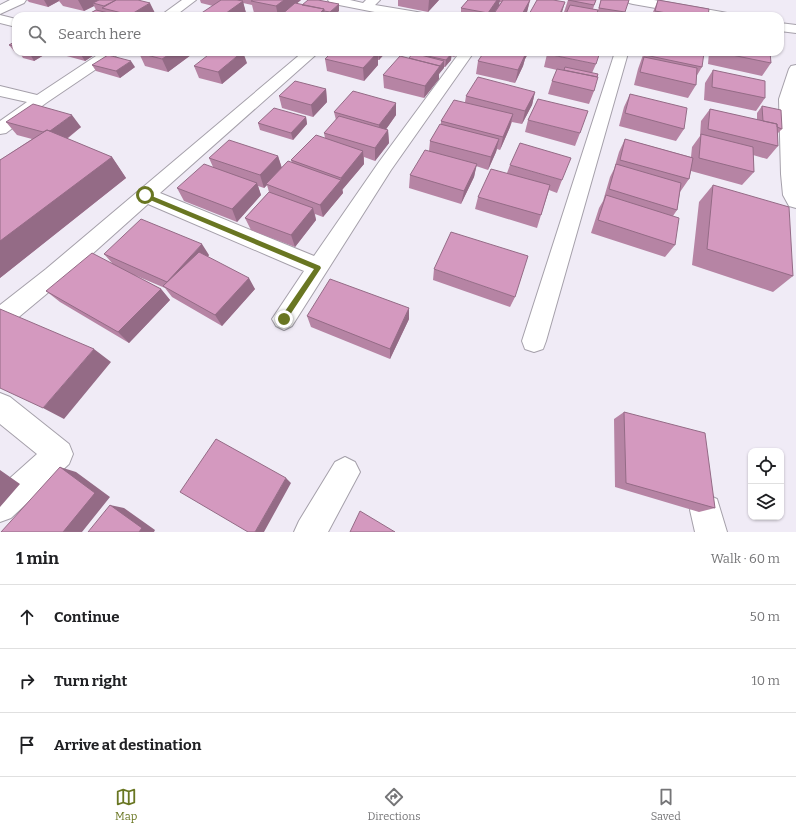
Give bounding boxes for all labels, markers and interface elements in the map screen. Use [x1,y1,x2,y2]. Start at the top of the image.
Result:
search box [12,12,784,56]
icon: search [26,23,48,45]
text: Search here [58,25,141,43]
route start [136,186,154,204]
route end [275,310,293,328]
map controls [748,448,784,520]
button: locate [748,448,784,484]
button: layers [748,484,784,520]
text: 1 min [16,548,59,569]
text: Walk · 60 m [711,551,780,566]
icon: ahead [16,606,38,628]
text: Continue [54,608,120,626]
text: 50 m [750,609,780,624]
icon: right [16,670,38,692]
text: Turn right [54,672,127,690]
text: 10 m [751,673,780,688]
icon: arrive [16,734,38,756]
text: Arrive at destination [54,736,201,754]
tab: Map [115,786,137,823]
tab: Directions [368,786,420,823]
tab: Saved [651,786,681,823]

